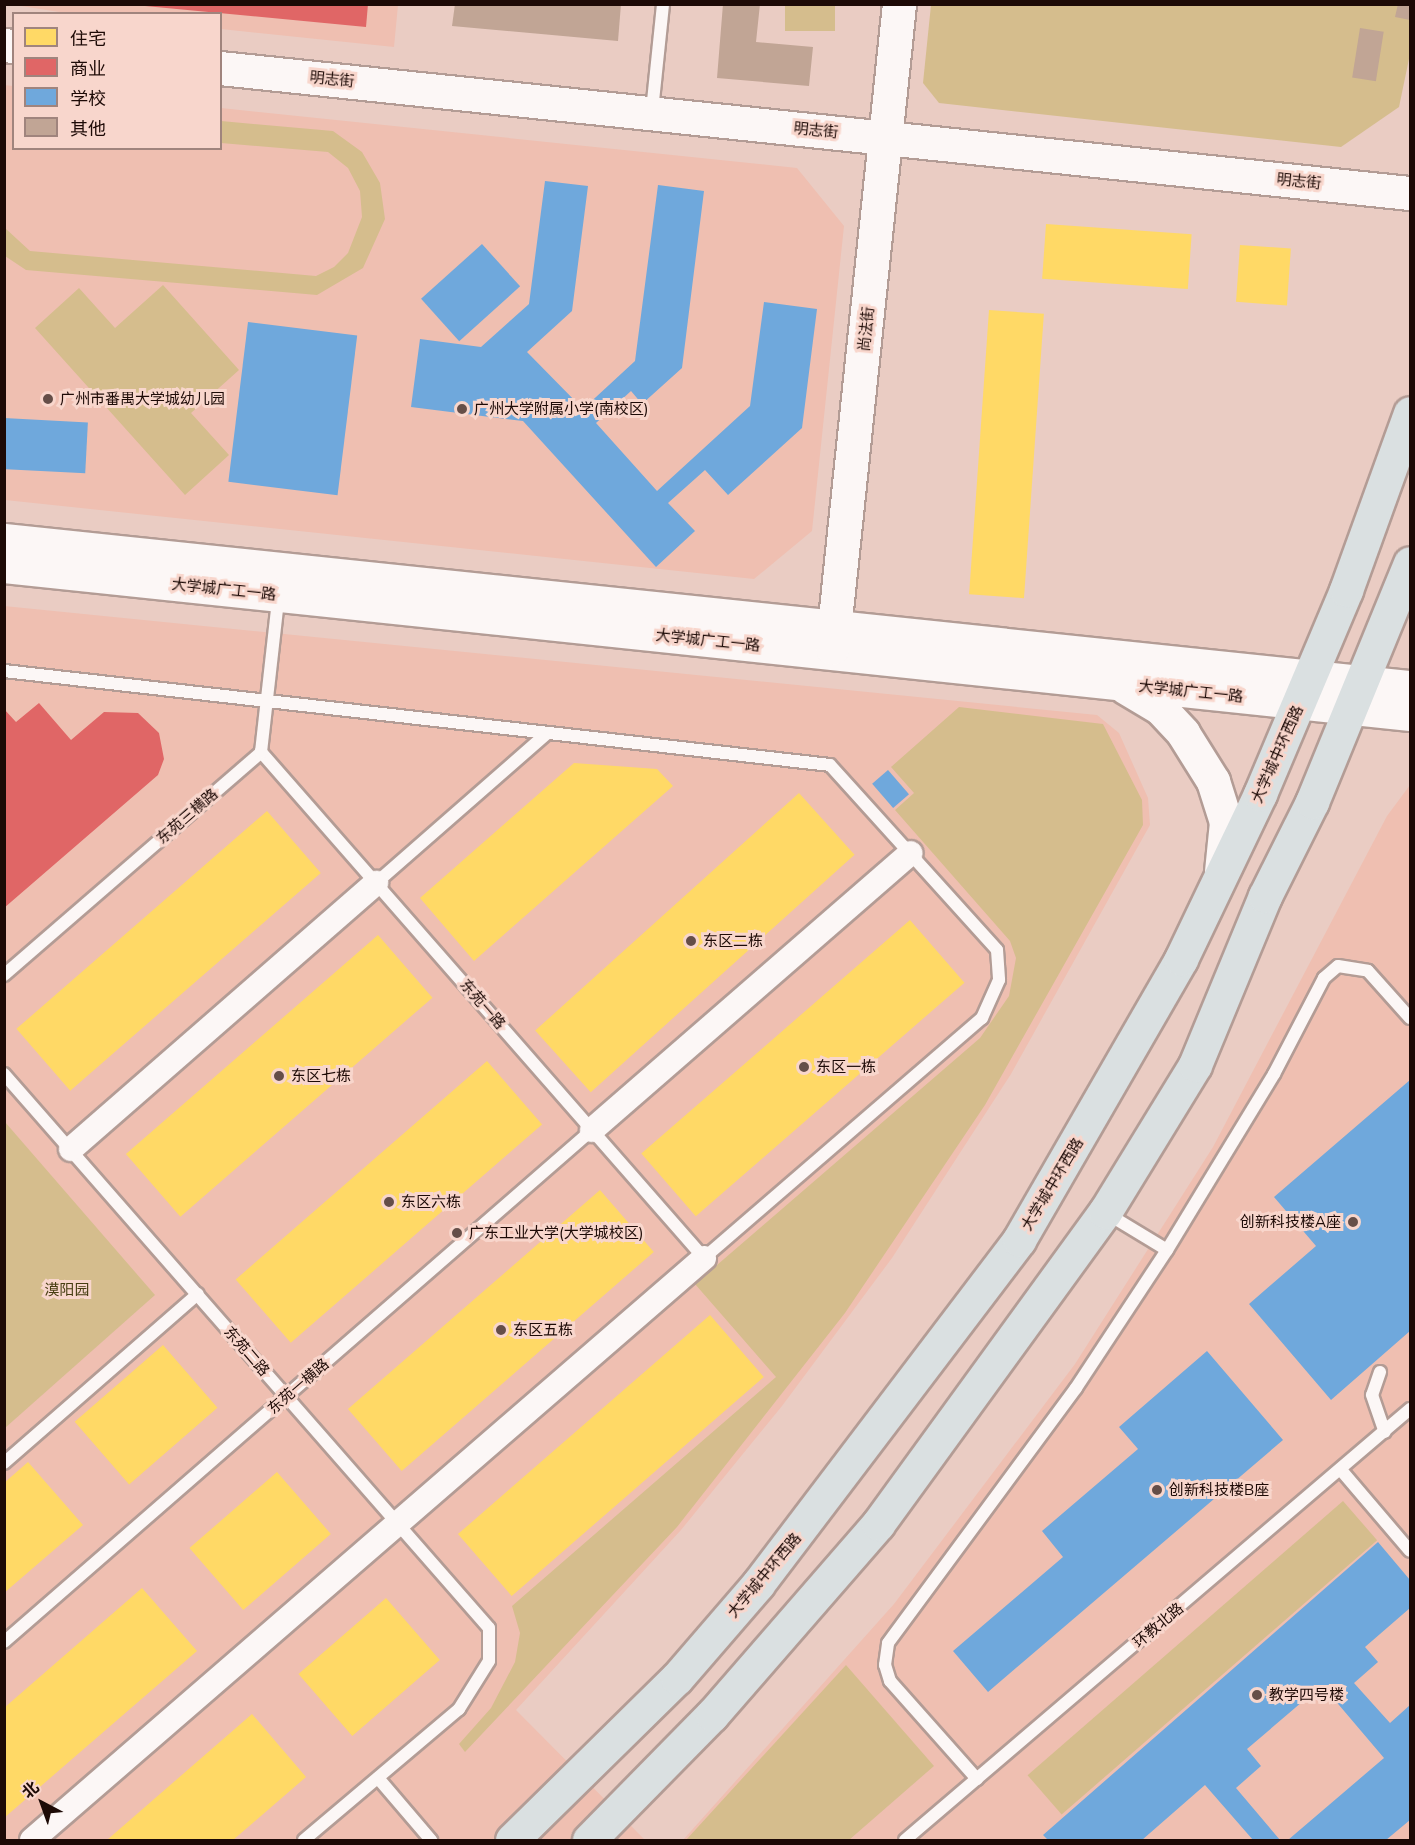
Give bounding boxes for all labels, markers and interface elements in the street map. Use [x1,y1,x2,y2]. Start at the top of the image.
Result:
legend [12,12,222,150]
text: 住宅 [70,27,106,50]
text: 商业 [70,57,106,80]
street label: 明志街 [309,68,355,90]
text: 学校 [70,87,106,110]
text: 其他 [70,117,106,140]
street label: 明志街 [793,119,839,141]
street label: 明志街 [1276,170,1322,192]
street label: 尚法街 [855,306,877,352]
place label: 广州市番禺大学城幼儿园 [60,390,225,408]
marker: 广州市番禺大学城幼儿园 [41,392,55,406]
place label: 广州大学附属小学(南校区) [474,400,649,418]
marker: 广州大学附属小学(南校区) [455,402,469,416]
street label: 大学城广工一路 [171,575,277,603]
street label: 大学城广工一路 [655,626,761,654]
street label: 大学城广工一路 [1138,677,1244,705]
street label: 大学城中环西路 [1247,702,1307,806]
street label: 东苑三横路 [153,785,221,847]
place label: 东区二栋 [703,932,763,950]
marker: 东区二栋 [684,934,698,948]
street label: 东苑一路 [457,975,509,1033]
place label: 东区一栋 [816,1058,876,1076]
marker: 东区一栋 [797,1060,811,1074]
place label: 东区七栋 [291,1067,351,1085]
marker: 东区七栋 [272,1069,286,1083]
street label: 大学城中环西路 [1017,1134,1087,1234]
place label: 东区六栋 [401,1193,461,1211]
marker: 东区六栋 [382,1195,396,1209]
place label: 创新科技楼A座 [1240,1213,1341,1231]
marker: 创新科技楼A座 [1346,1215,1360,1229]
place label: 广东工业大学(大学城校区) [469,1224,644,1242]
marker: 广东工业大学(大学城校区) [450,1226,464,1240]
park label: 漠阳园 [45,1281,89,1299]
place label: 东区五栋 [513,1321,573,1339]
street label: 东苑二路 [221,1322,273,1380]
marker: 东区五栋 [494,1323,508,1337]
street label: 东苑一横路 [264,1355,332,1417]
place label: 创新科技楼B座 [1169,1481,1269,1499]
marker: 创新科技楼B座 [1150,1483,1164,1497]
street label: 大学城中环西路 [723,1529,805,1621]
street label: 环教北路 [1129,1599,1187,1651]
place label: 教学四号楼 [1269,1686,1344,1704]
marker: 教学四号楼 [1250,1688,1264,1702]
north arrow [12,1773,72,1833]
text: 北 [18,1777,43,1802]

